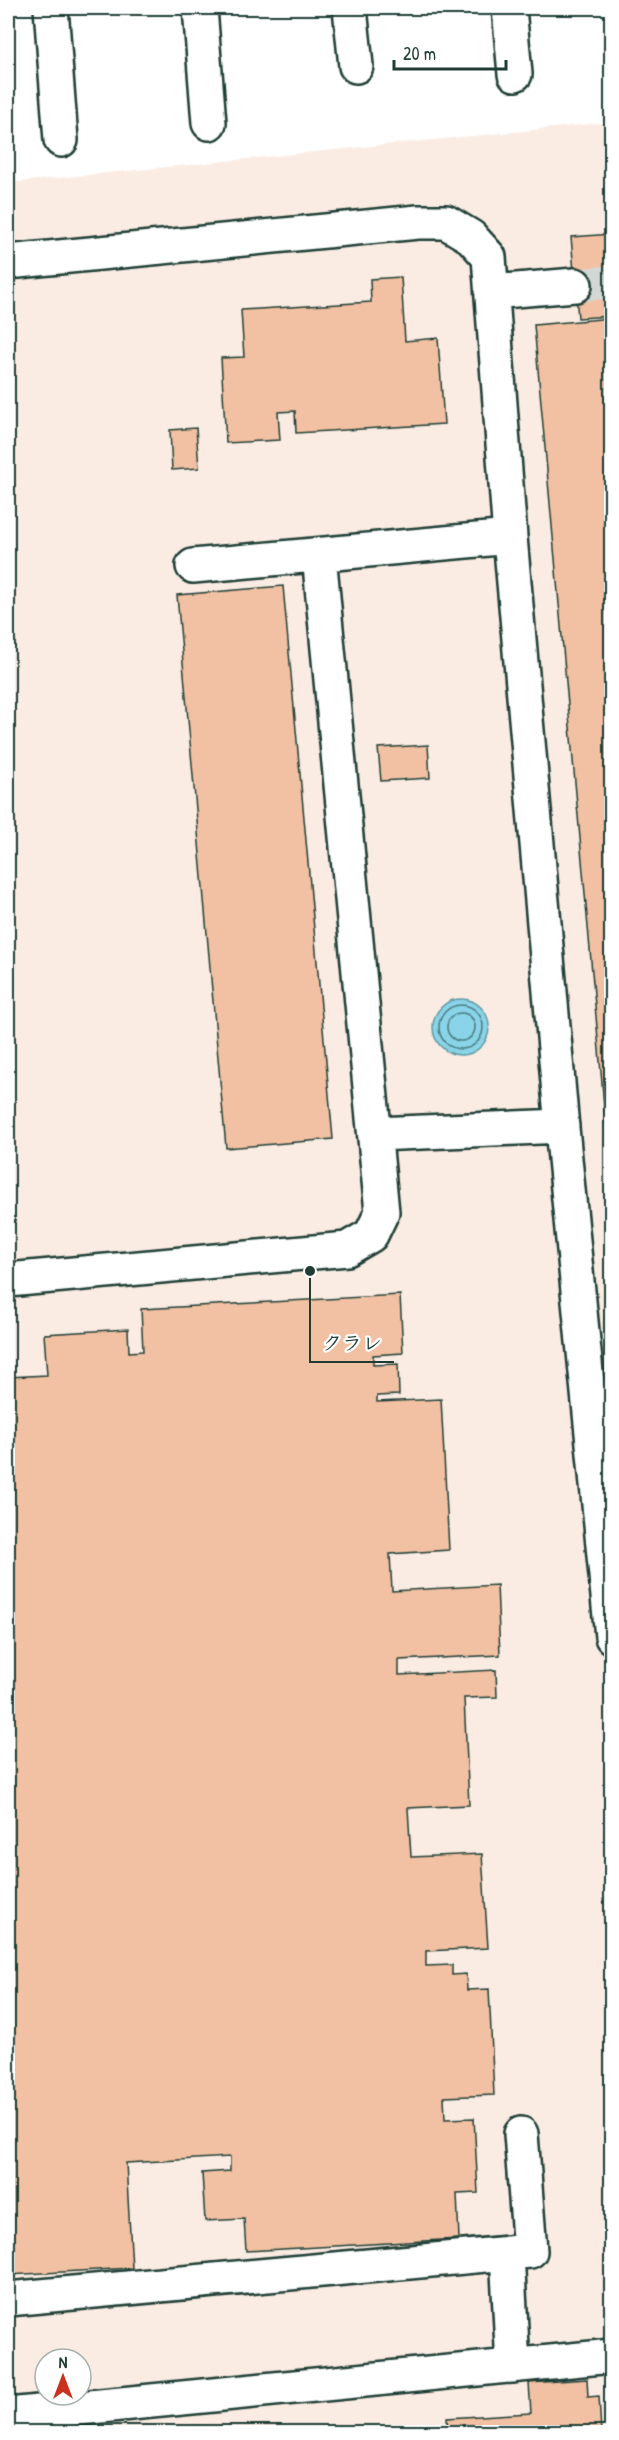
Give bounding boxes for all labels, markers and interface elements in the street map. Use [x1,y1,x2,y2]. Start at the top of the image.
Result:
scale bar [394,33,506,71]
text: 20 m [403,41,436,66]
callout: クラレ [310,1324,394,1362]
text: クラレ [322,1329,382,1356]
north arrow [33,2347,93,2407]
text: N [59,2351,68,2373]

